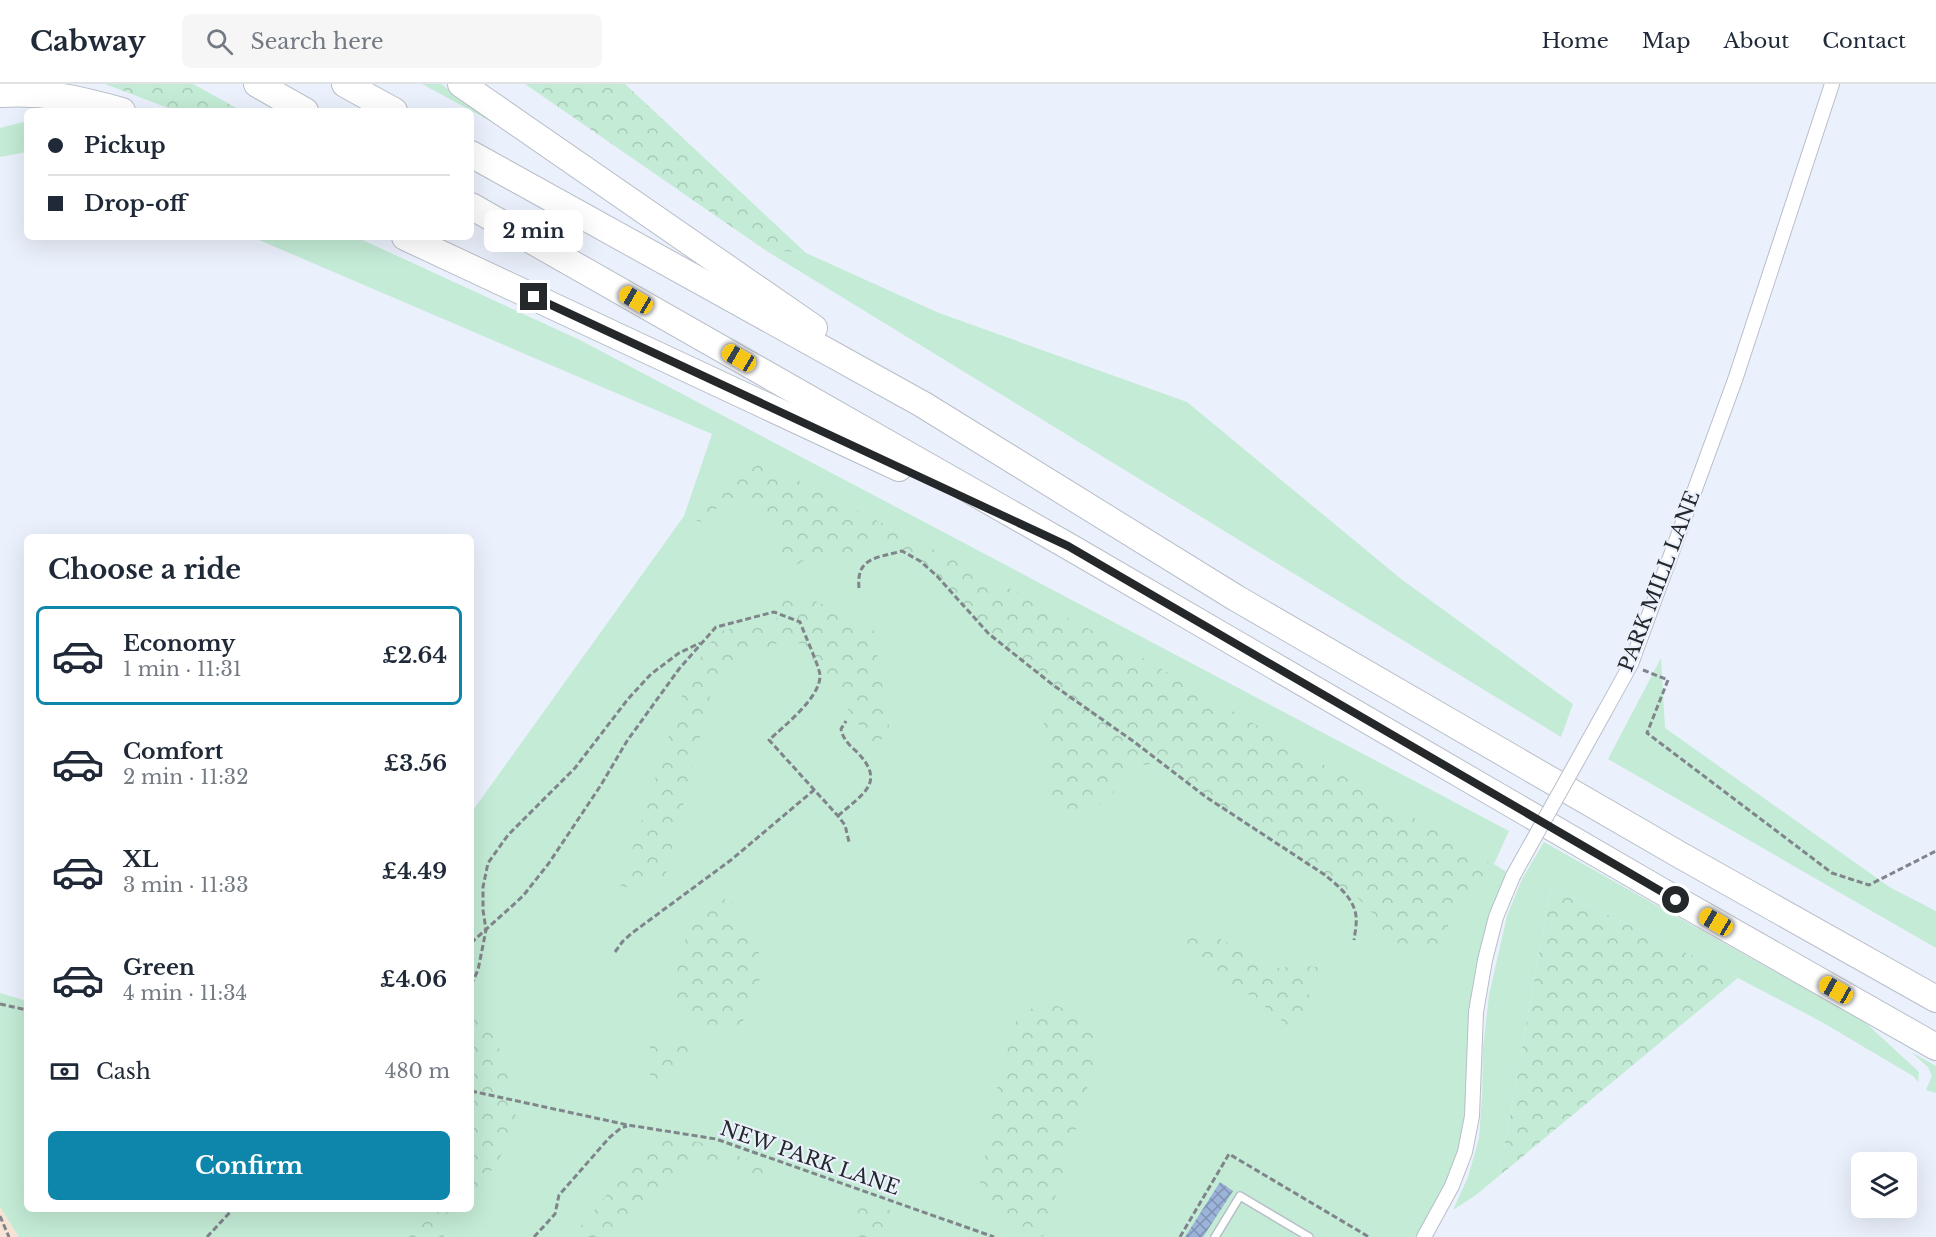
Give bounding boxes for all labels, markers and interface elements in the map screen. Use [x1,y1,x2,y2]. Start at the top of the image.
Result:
search box [182,14,602,68]
text: Cabway [30,24,146,59]
icon: search [203,25,236,58]
text: Search here [251,28,384,55]
text: Home [1542,28,1609,54]
text: Map [1642,28,1690,54]
text: About [1723,28,1789,54]
text: Contact [1822,28,1906,54]
text: Pickup [84,132,166,159]
text: Drop-off [84,190,186,217]
callout: 2 min [484,210,584,252]
text: 2 min [502,219,565,243]
route end [520,283,547,310]
car [616,283,656,317]
car [719,341,759,375]
street label: PARK MILL LANE [1613,487,1705,675]
text: Choose a ride [48,553,241,586]
icon: car [51,629,105,683]
text: Economy [123,630,235,657]
text: £2.64 [382,642,447,669]
text: 1 min · 11:31 [123,657,242,681]
icon: car [51,737,105,791]
text: Comfort [123,738,223,765]
text: £3.56 [384,750,447,777]
text: 2 min · 11:32 [123,765,248,789]
icon: car [51,845,105,899]
text: XL [123,846,158,873]
text: £4.49 [382,858,447,885]
text: 3 min · 11:33 [123,873,248,897]
route start [1662,886,1689,913]
car [1696,905,1736,939]
icon: car [51,953,105,1007]
text: Green [123,954,195,981]
text: £4.06 [380,966,447,993]
car [1816,973,1856,1007]
text: 4 min · 11:34 [123,981,247,1005]
icon: cash [48,1055,81,1088]
text: Cash [96,1058,151,1085]
text: 480 m [385,1059,450,1083]
street label: NEW PARK LANE [717,1116,903,1200]
button: Confirm [48,1131,450,1200]
map controls [1851,1152,1917,1218]
button: layers [1851,1152,1917,1218]

